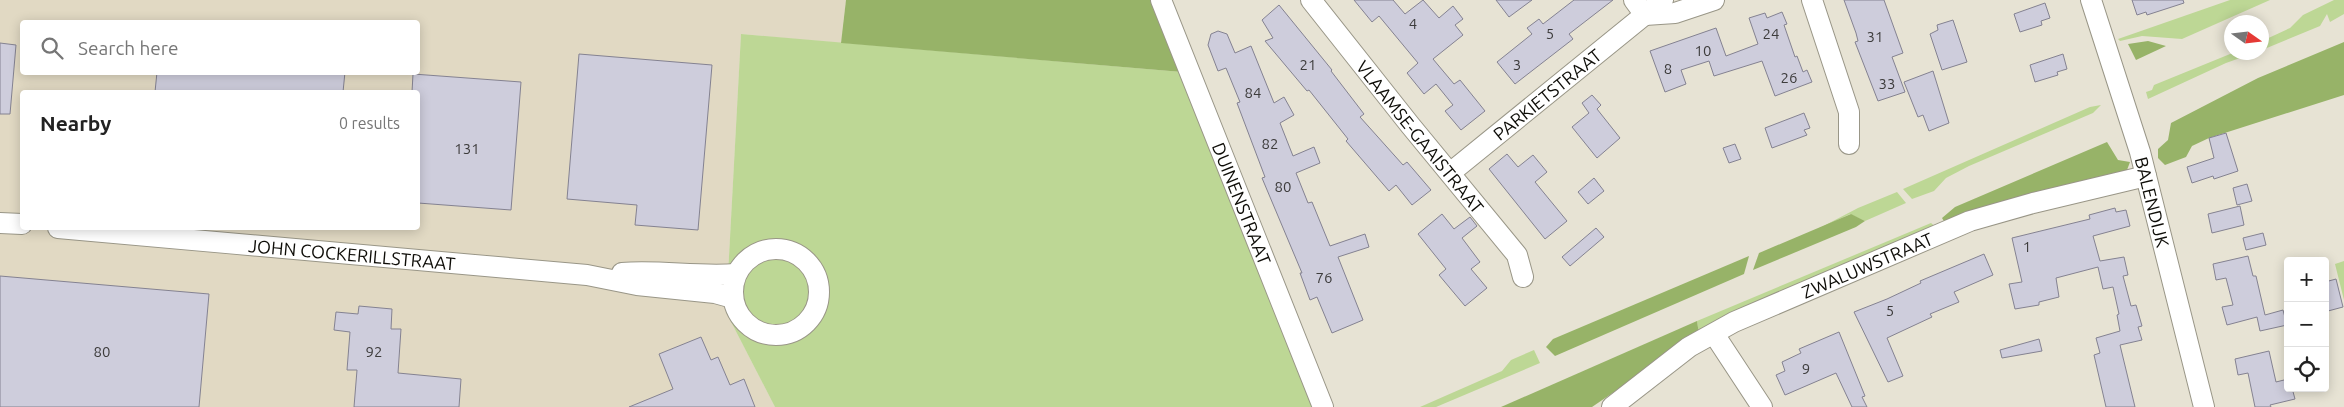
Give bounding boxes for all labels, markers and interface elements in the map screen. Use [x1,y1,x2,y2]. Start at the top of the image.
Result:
house number: 4 [1409,15,1417,32]
north arrow [2224,15,2269,60]
search box [20,20,420,75]
house number: 5 [1546,25,1554,42]
house number: 24 [1763,25,1779,42]
house number: 31 [1867,28,1883,45]
icon: search [38,34,66,62]
text: Search here [78,37,178,59]
house number: 10 [1695,42,1711,59]
street label: PARKIETSTRAAT [1489,45,1605,144]
house number: 21 [1300,56,1316,73]
street label: VLAAMSE-GAAISTRAAT [1353,56,1488,217]
house number: 3 [1513,56,1521,73]
house number: 8 [1664,60,1672,77]
house number: 26 [1781,69,1797,86]
house number: 33 [1879,75,1895,92]
house number: 84 [1245,84,1261,101]
text: Nearby [40,111,111,135]
text: 0 results [339,114,400,132]
house number: 82 [1262,135,1278,152]
house number: 131 [454,140,480,157]
street label: DUINENSTRAAT [1209,140,1275,267]
street label: BALENDIJK [2132,154,2173,249]
house number: 80 [1275,178,1291,195]
street label: ZWALUWSTRAAT [1799,228,1936,302]
street label: JOHN COCKERILLSTRAAT [247,235,456,273]
house number: 1 [2023,238,2031,255]
map controls [2284,257,2329,392]
button: + [2284,257,2329,302]
house number: 76 [1316,269,1332,286]
house number: 5 [1886,302,1894,319]
button: − [2284,302,2329,347]
house number: 80 [94,343,110,360]
house number: 92 [366,343,382,360]
button: locate [2284,347,2329,392]
house number: 9 [1802,360,1810,377]

